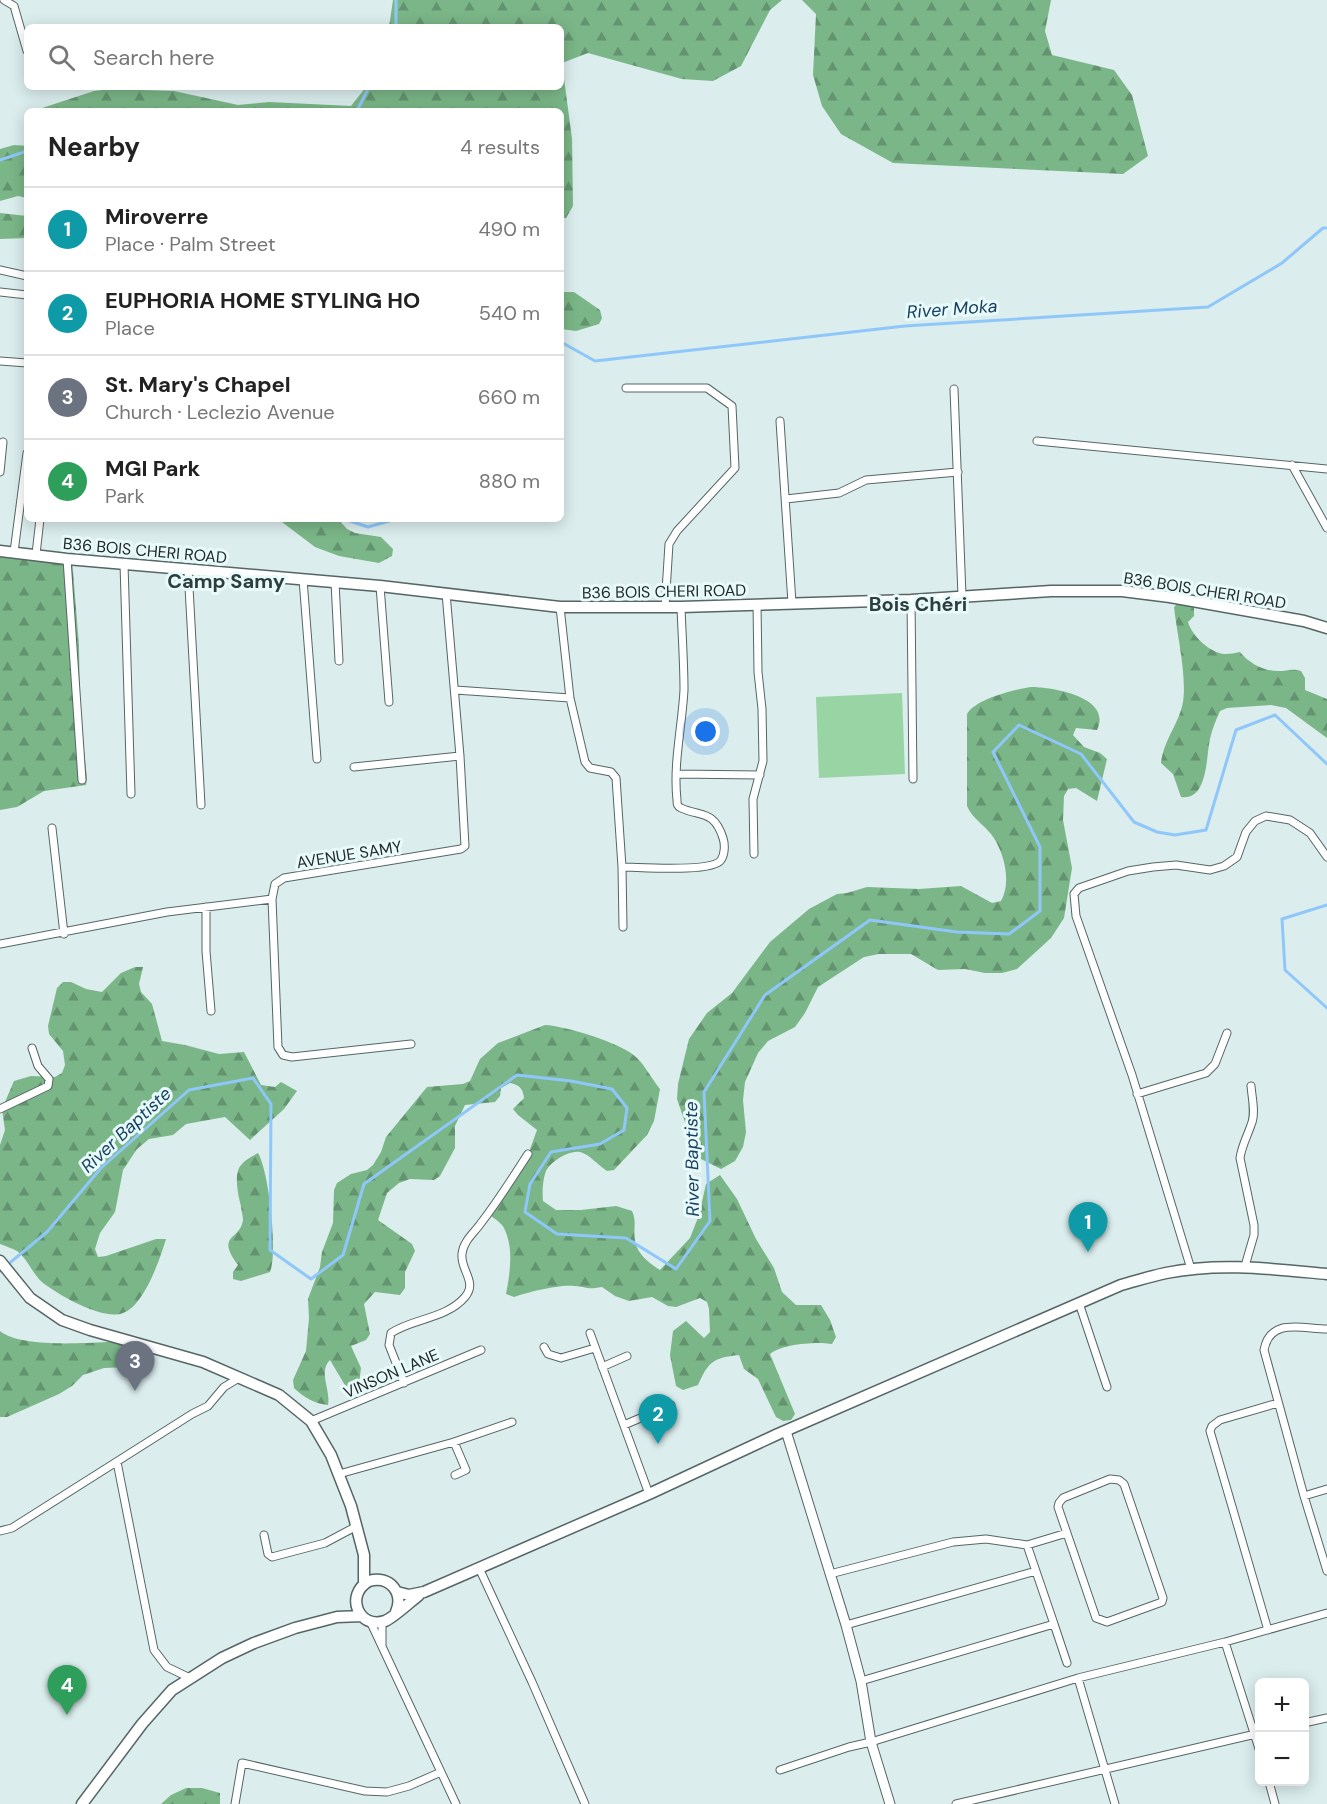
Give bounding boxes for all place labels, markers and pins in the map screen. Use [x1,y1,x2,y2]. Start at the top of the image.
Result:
pin: 1 [1068,1202,1108,1252]
pin: 3 [116,1342,154,1391]
pin: 2 [638,1394,678,1444]
pin: 4 [48,1666,86,1715]

